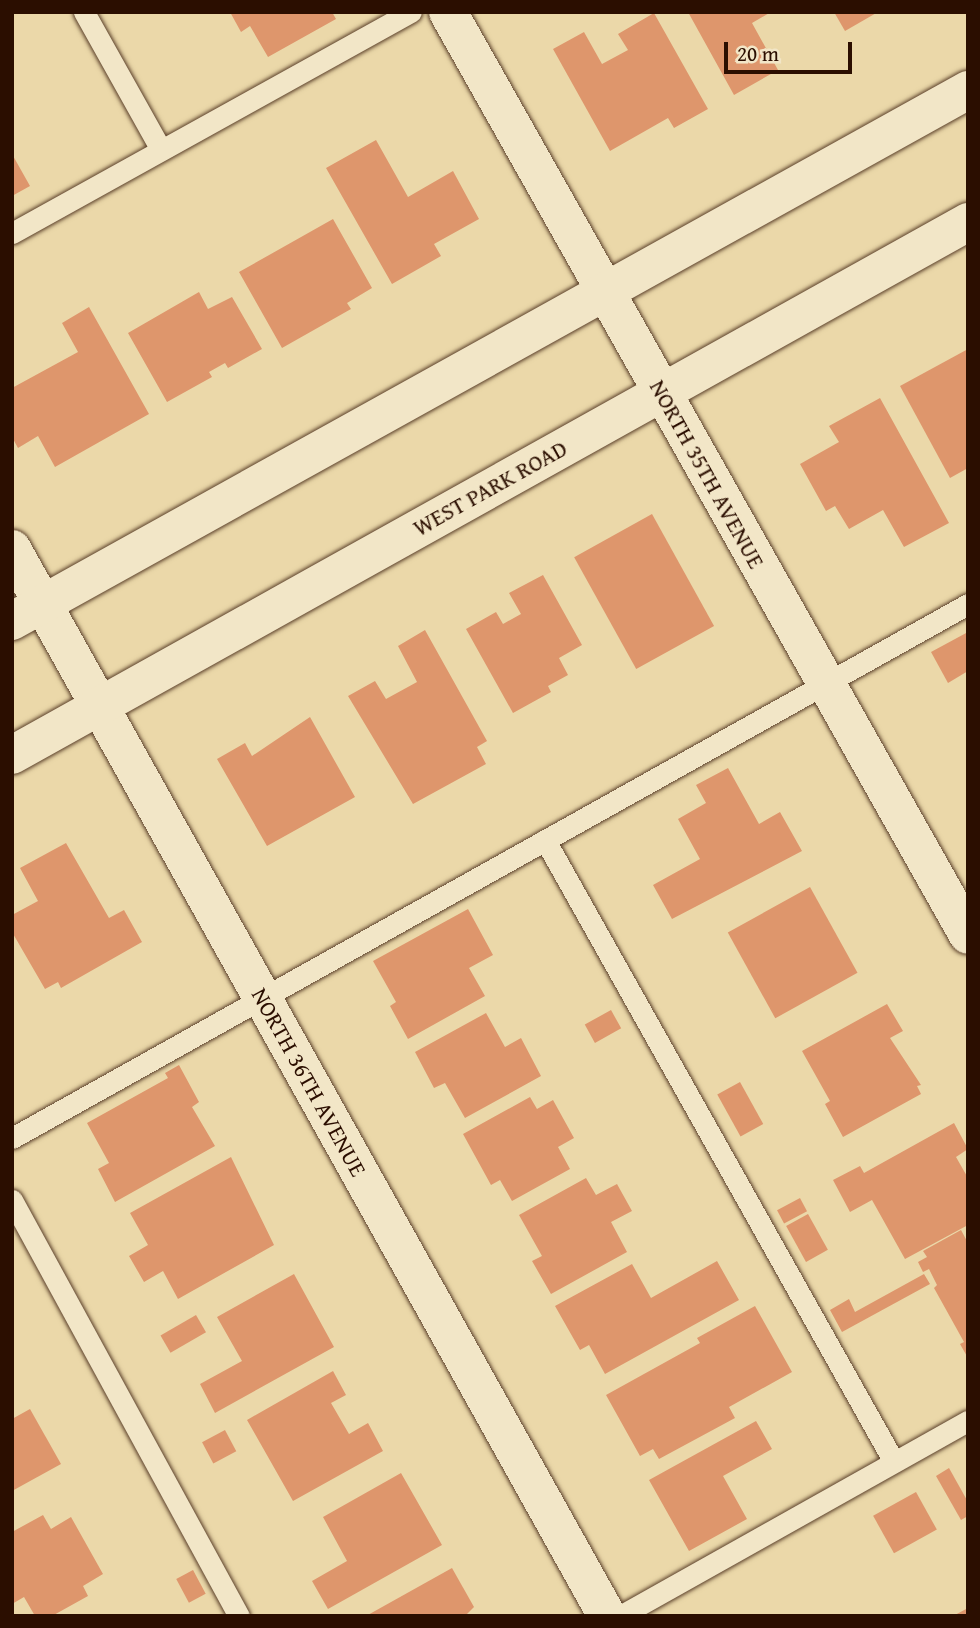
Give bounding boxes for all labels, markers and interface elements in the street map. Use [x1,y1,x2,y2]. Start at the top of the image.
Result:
scale bar [728,28,856,72]
text: 20 m [737,38,779,69]
street label: NORTH 35TH AVENUE [644,375,770,573]
street label: WEST PARK ROAD [408,434,572,542]
street label: NORTH 36TH AVENUE [246,983,372,1181]

